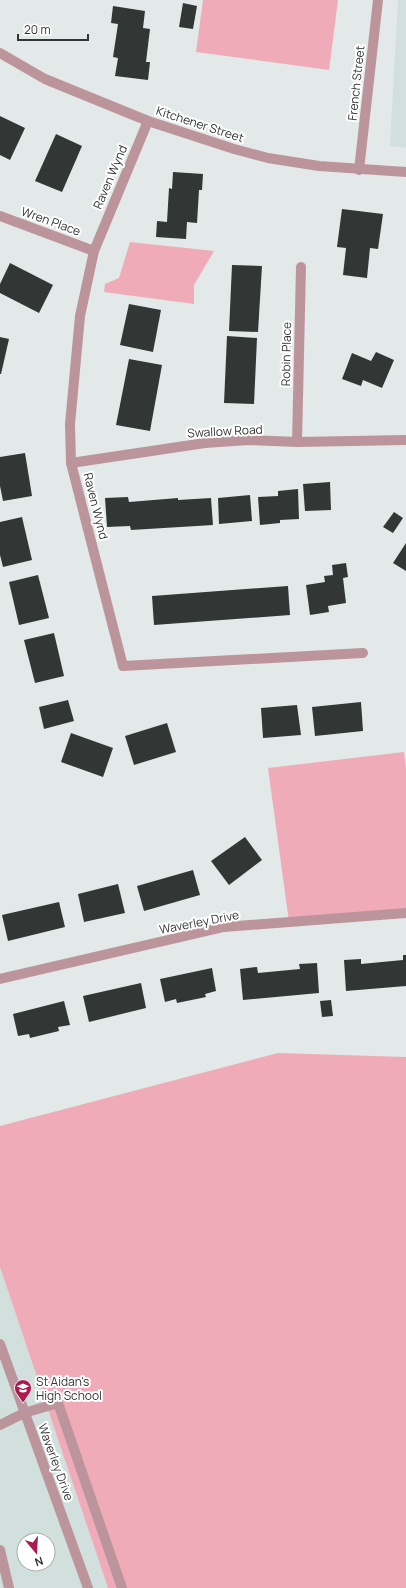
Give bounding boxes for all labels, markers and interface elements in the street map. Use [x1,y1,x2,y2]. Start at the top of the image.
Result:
scale bar [18,16,88,42]
text: 20 m [24,21,51,38]
street label: French Street [344,44,368,121]
street label: Kitchener Street [154,102,246,146]
street label: Raven Wynd [89,142,131,212]
street label: Wren Place [19,202,83,240]
street label: Robin Place [277,322,295,386]
street label: Swallow Road [187,421,263,441]
street label: Raven Wynd [80,471,112,541]
street label: Waverley Drive [158,906,240,938]
place label: St Aidan's High School [36,1373,102,1404]
school or university icon: St Aidan's High School [13,1378,33,1403]
street label: Waverley Drive [34,1421,78,1503]
north arrow [16,1532,56,1572]
text: N [33,1554,45,1570]

